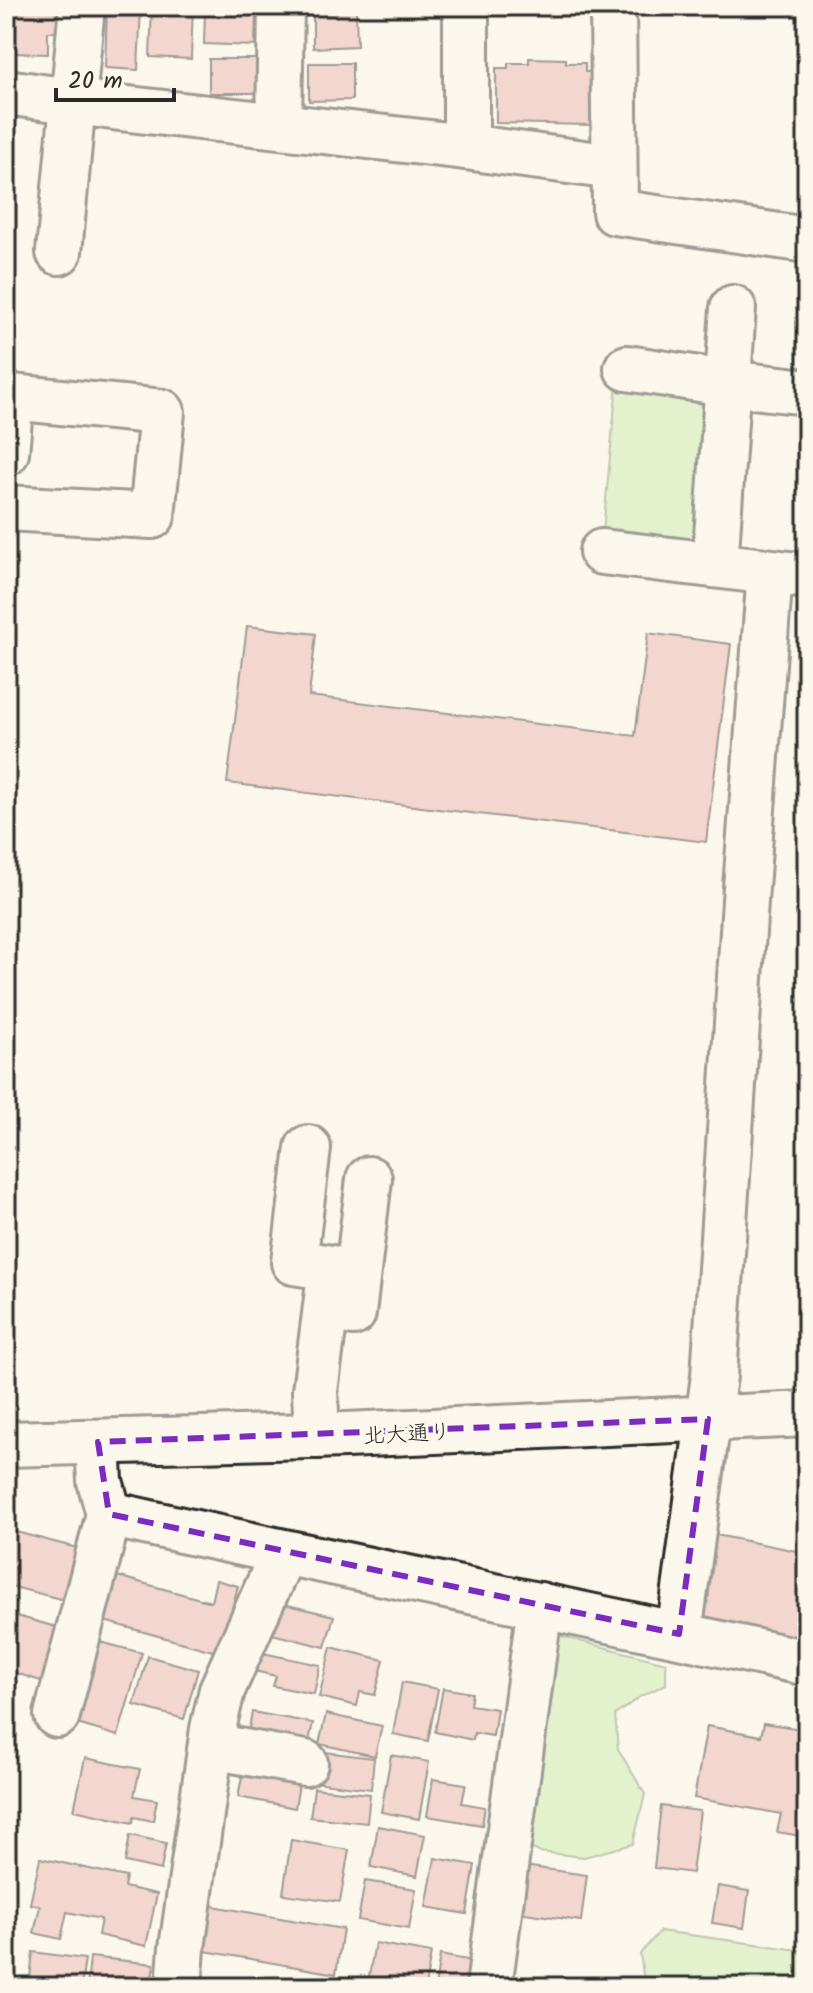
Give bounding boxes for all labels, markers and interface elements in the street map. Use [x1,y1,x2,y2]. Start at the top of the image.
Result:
scale bar [56,52,174,102]
text: 20 m [68,62,123,101]
street label: 北大通り [362,1416,452,1455]

